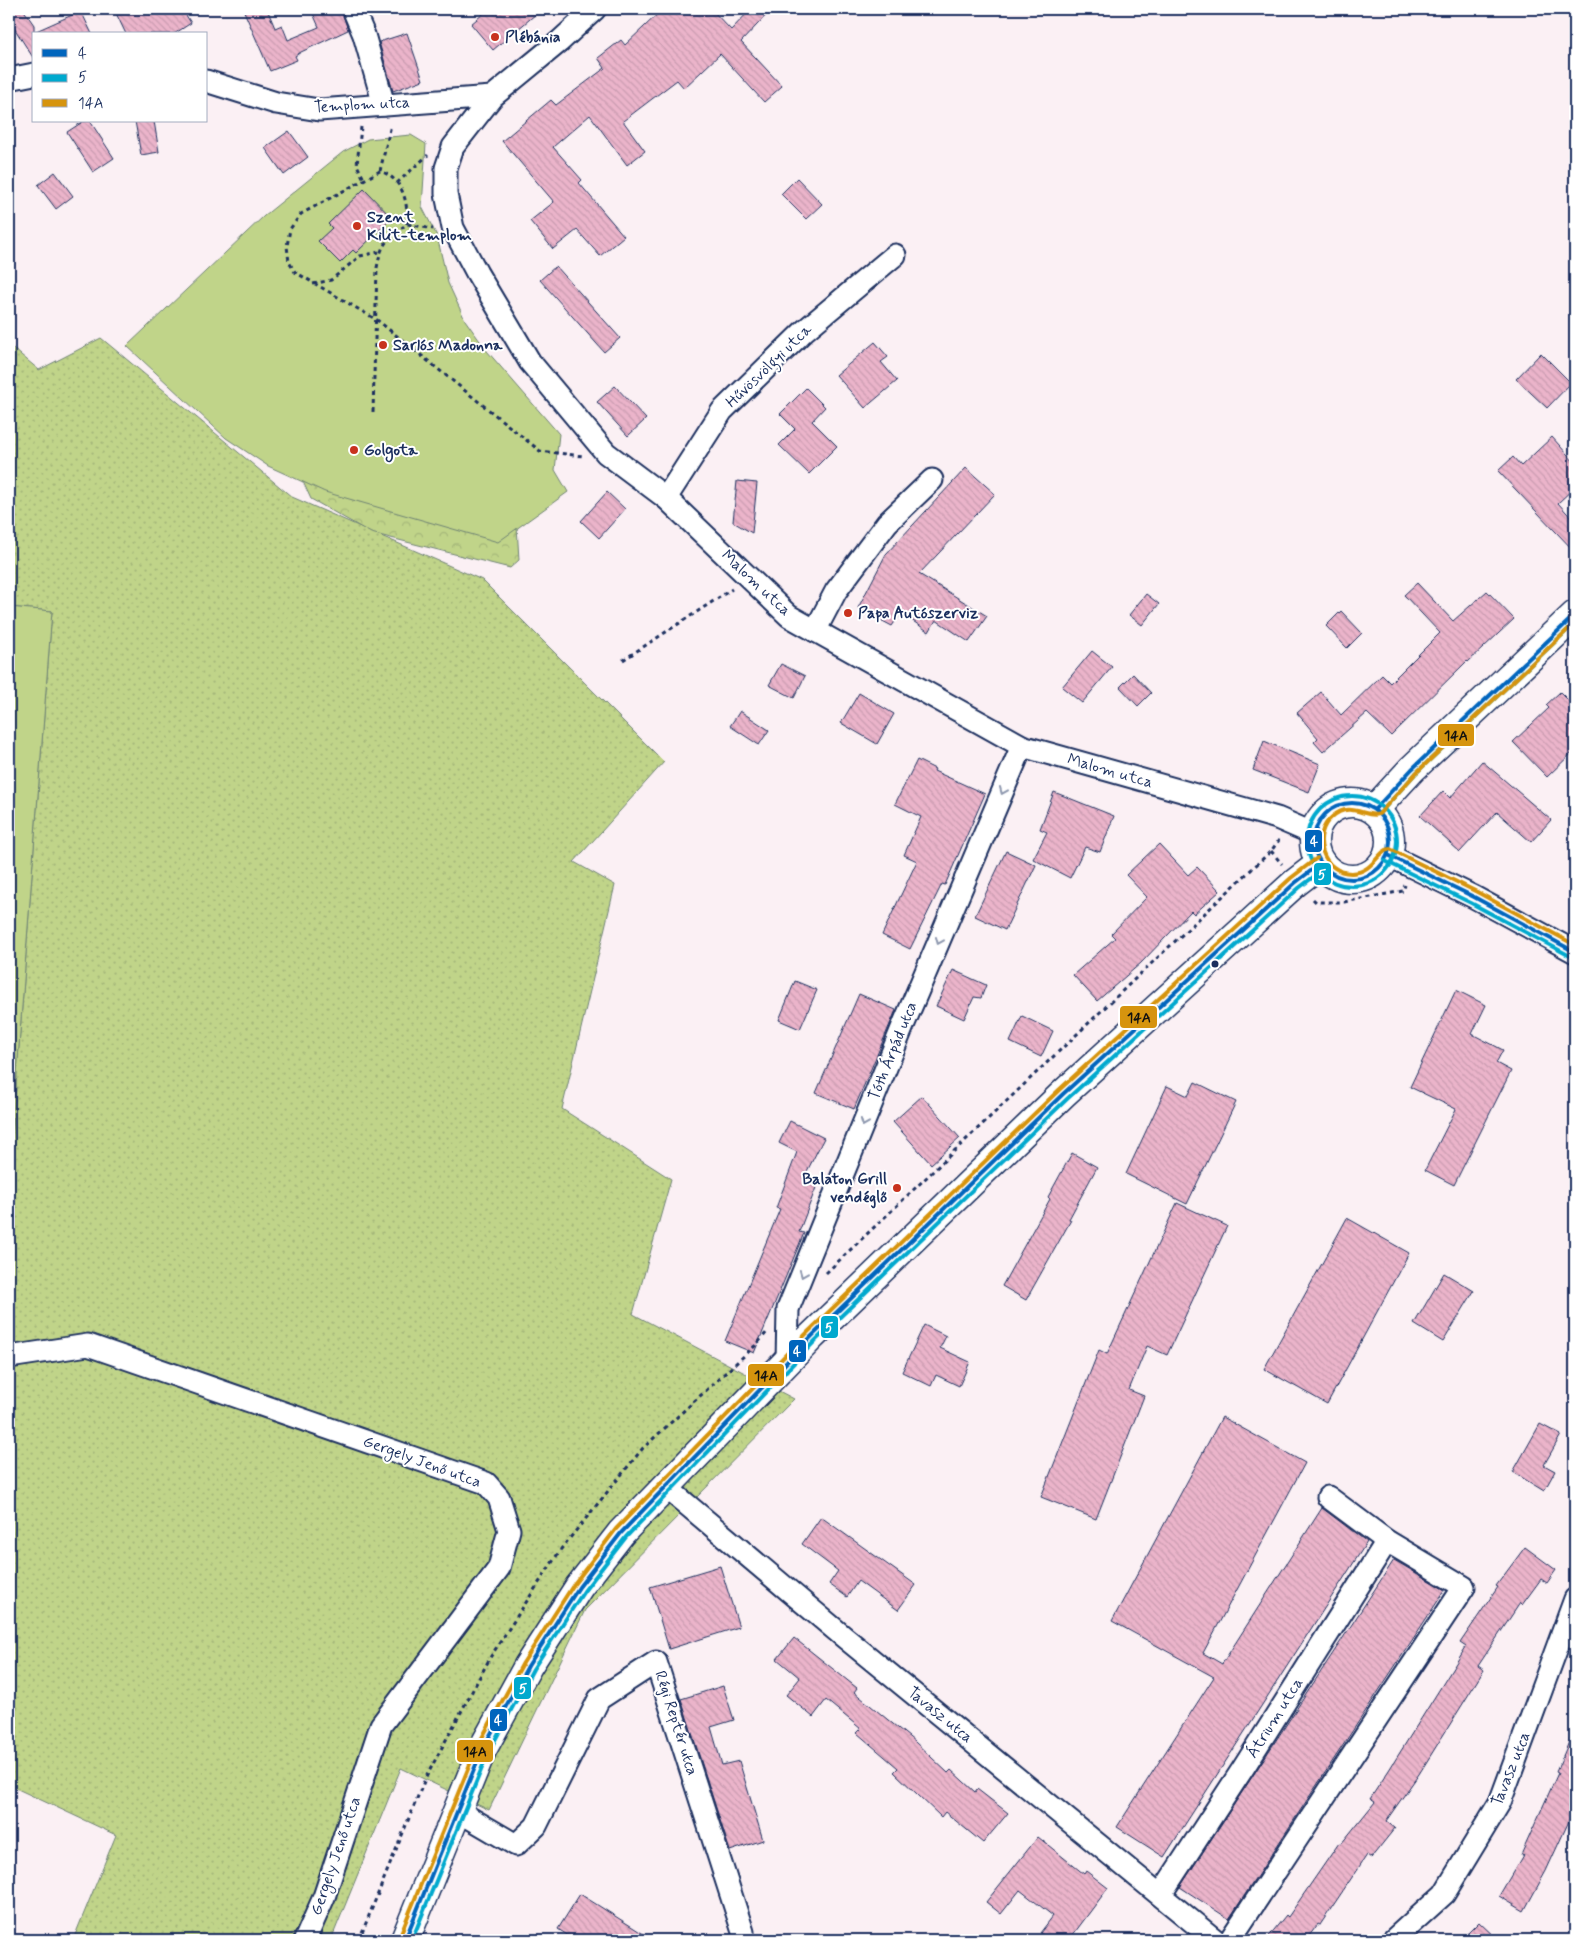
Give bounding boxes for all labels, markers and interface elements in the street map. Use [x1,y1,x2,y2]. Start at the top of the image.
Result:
place label: Plébánia [505,27,561,48]
marker: Plébánia [489,31,501,43]
legend [32,32,208,122]
text: 4 [78,44,87,64]
text: 5 [78,68,87,88]
street label: Templom utca [314,92,410,118]
text: 14A [78,94,104,114]
place label: Szent Kilit-templom [367,207,472,246]
marker: Szent Kilit-templom [351,220,363,232]
street label: Hűvösvölgyi utca [721,319,818,413]
place label: Sarlós Madonna [393,335,503,356]
marker: Sarlós Madonna [377,339,389,351]
place label: Golgota [364,440,418,463]
marker: Golgota [348,444,360,456]
street label: Malom utca [717,545,795,621]
place label: Papa Autószerviz [858,603,979,624]
marker: Papa Autószerviz [842,607,854,619]
line badge: 14A [1437,723,1475,747]
text: 14A [1444,727,1468,745]
street label: Malom utca [1065,749,1155,793]
one-way arrow [998,786,1009,795]
line badge: 4 [1304,829,1323,853]
text: 4 [1310,833,1319,851]
line badge: 5 [1313,862,1332,886]
text: 5 [1318,866,1327,884]
one-way arrow [935,936,945,945]
unlabelled marker [1210,959,1220,969]
street label: Tóth Árpád utca [864,998,922,1103]
line badge: 14A [1119,1005,1158,1029]
text: 14A [1127,1009,1151,1027]
one-way arrow [859,1118,870,1127]
place label: Balaton Grill vendéglő [802,1169,887,1209]
marker: Balaton Grill vendéglő [891,1182,903,1194]
one-way arrow [798,1269,809,1278]
line badge: 5 [820,1315,839,1339]
text: 5 [825,1319,834,1337]
line badge: 4 [788,1339,807,1363]
text: 4 [793,1343,802,1361]
line badge: 14A [747,1363,785,1387]
text: 14A [754,1367,778,1385]
street label: Gergely Jenő utca [360,1431,484,1494]
street label: Régi Reptér utca [649,1668,703,1778]
street label: Átrium utca [1242,1674,1308,1762]
line badge: 5 [513,1676,532,1700]
text: 5 [519,1680,528,1698]
street label: Tavasz utca [903,1682,977,1748]
line badge: 4 [489,1708,508,1732]
text: 4 [494,1712,503,1730]
street label: Tavasz utca [1487,1729,1535,1809]
line badge: 14A [456,1739,494,1763]
text: 14A [463,1743,487,1761]
street label: Gergely Jenő utca [306,1794,367,1918]

